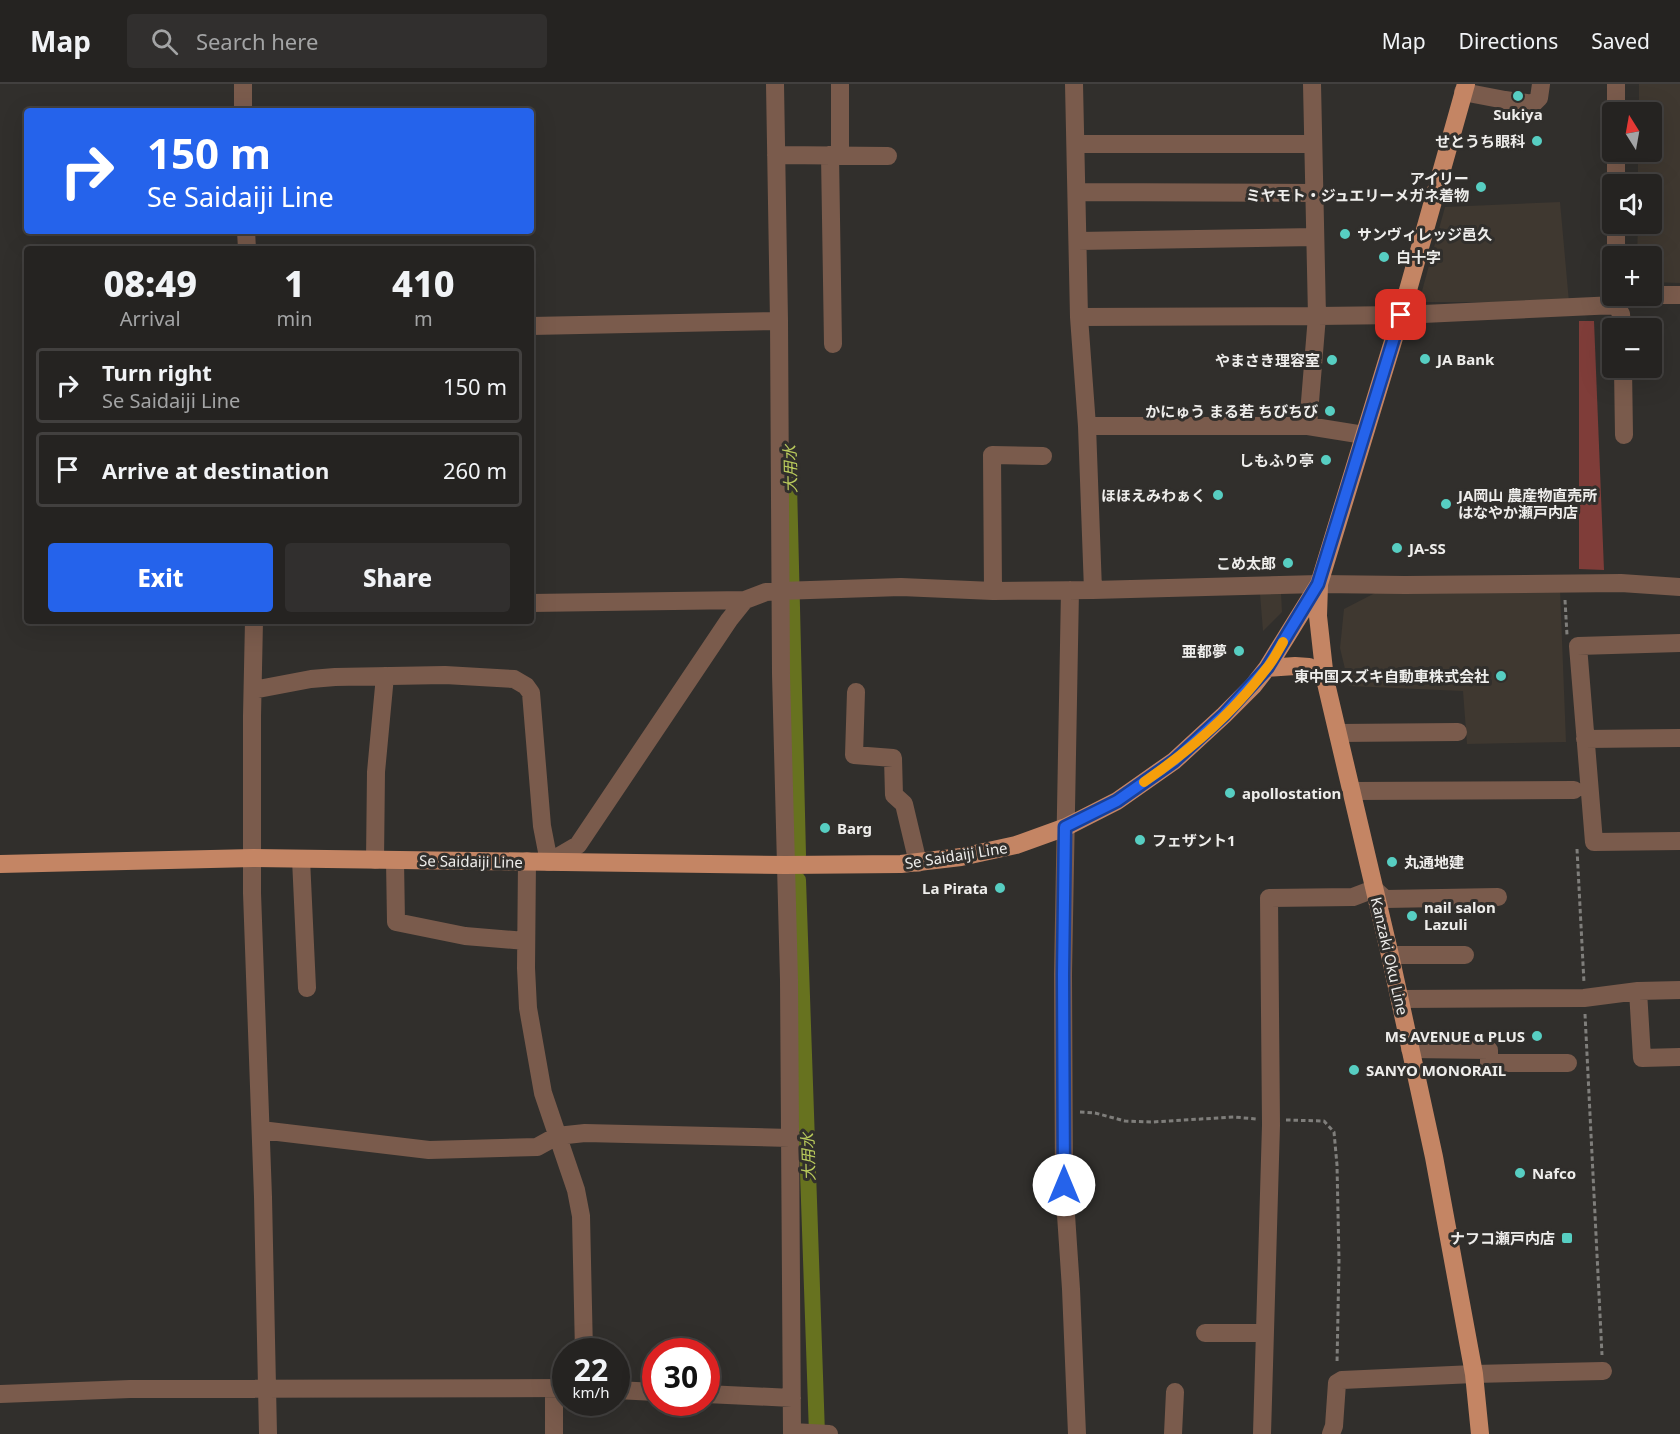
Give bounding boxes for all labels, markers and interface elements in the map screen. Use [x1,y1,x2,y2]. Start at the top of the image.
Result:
search box [127,14,547,68]
text: Map [30,22,91,60]
icon: search [148,25,181,58]
text: Search here [196,26,318,56]
text: Map [1382,27,1426,55]
text: Directions [1459,27,1558,55]
text: Saved [1591,27,1650,55]
marker: Sukiya [1511,89,1525,103]
north arrow [1602,102,1662,162]
map controls [1602,102,1662,378]
place label: Sukiya [1493,104,1543,124]
text: 150 m [147,124,271,181]
place label: せとうち眼科 [1435,131,1525,151]
icon: right [48,132,126,210]
marker: せとうち眼科 [1530,134,1544,148]
place label: アイリー ミヤモト・ジュエリーメガネ着物 [1246,168,1469,205]
button: sound [1602,174,1662,234]
text: Se Saidaiji Line [147,178,334,215]
marker: アイリー ミヤモト・ジュエリーメガネ着物 [1474,180,1488,194]
place label: サンヴィレッジ邑久 [1357,224,1492,244]
marker: サンヴィレッジ邑久 [1338,227,1352,241]
button: + [1602,246,1662,306]
place label: 白十字 [1396,247,1441,267]
marker: 白十字 [1377,250,1391,264]
text: 08:49 [103,259,197,308]
text: 1 [284,259,305,308]
text: 410 [392,259,455,308]
pin [1375,289,1426,340]
icon: arrive [1384,298,1417,331]
text: Arrival [120,305,181,332]
text: min [276,305,313,332]
text: m [414,305,433,332]
button: − [1602,318,1662,378]
place label: JA Bank [1435,349,1495,369]
place label: やまさき理容室 [1215,350,1320,370]
marker: JA Bank [1418,352,1432,366]
marker: やまさき理容室 [1325,353,1339,367]
text: Turn right [102,357,212,387]
icon: right [51,369,84,402]
text: 150 m [443,371,507,401]
text: Se Saidaiji Line [102,387,240,414]
place label: かにゅう まる若 ちびちび [1145,401,1318,421]
marker: かにゅう まる若 ちびちび [1323,404,1337,418]
water label: 大用水 [779,443,801,493]
place label: しもふり亭 [1239,450,1314,470]
icon: arrive [51,453,84,486]
marker: しもふり亭 [1319,453,1333,467]
text: Arrive at destination [102,455,329,485]
text: 260 m [443,455,507,485]
place label: ほほえみわぁく [1101,485,1206,505]
place label: JA岡山 農産物直売所 はなやか瀬戸内店 [1456,485,1597,522]
marker: ほほえみわぁく [1211,488,1225,502]
marker: JA岡山 農産物直売所 はなやか瀬戸内店 [1439,497,1453,511]
place label: JA-SS [1407,538,1446,558]
marker: JA-SS [1390,541,1404,555]
button: Exit [48,543,273,612]
button: Share [285,543,510,612]
place label: こめ太郎 [1216,553,1276,573]
marker: こめ太郎 [1281,556,1295,570]
place label: 亜都夢 [1182,641,1227,661]
marker: 亜都夢 [1232,644,1246,658]
place label: 東中国スズキ自動車株式会社 [1294,666,1489,686]
marker: 東中国スズキ自動車株式会社 [1494,669,1508,683]
place label: apollostation [1242,783,1341,803]
marker: apollostation [1223,786,1237,800]
place label: Barg [837,818,872,838]
marker: Barg [818,821,832,835]
place label: フェザント1 [1152,830,1236,850]
marker: フェザント1 [1133,833,1147,847]
street label: Se Saidaiji Line [903,837,1009,873]
street label: Se Saidaiji Line [419,850,523,872]
place label: 丸通地建 [1404,852,1464,872]
marker: 丸通地建 [1385,855,1399,869]
place label: La Pirata [922,878,988,898]
marker: La Pirata [993,881,1007,895]
street label: Kanzaki Oku Line [1367,895,1413,1017]
place label: nail salon Lazuli [1424,897,1496,934]
marker: nail salon Lazuli [1405,909,1419,923]
place label: Ms AVENUE α PLUS [1385,1026,1525,1046]
marker: Ms AVENUE α PLUS [1530,1029,1544,1043]
place label: SANYO MONORAIL [1366,1060,1506,1080]
marker: SANYO MONORAIL [1347,1063,1361,1077]
water label: 大用水 [796,1131,820,1181]
position arrow [1032,1153,1096,1217]
place label: Nafco [1532,1163,1576,1183]
marker: Nafco [1513,1166,1527,1180]
place label: ナフコ瀬戸内店 [1450,1228,1555,1248]
marker: ナフコ瀬戸内店 [1560,1231,1574,1245]
speed limit sign: 30 [642,1338,720,1416]
text: 22 [574,1349,608,1390]
text: km/h [573,1382,609,1402]

